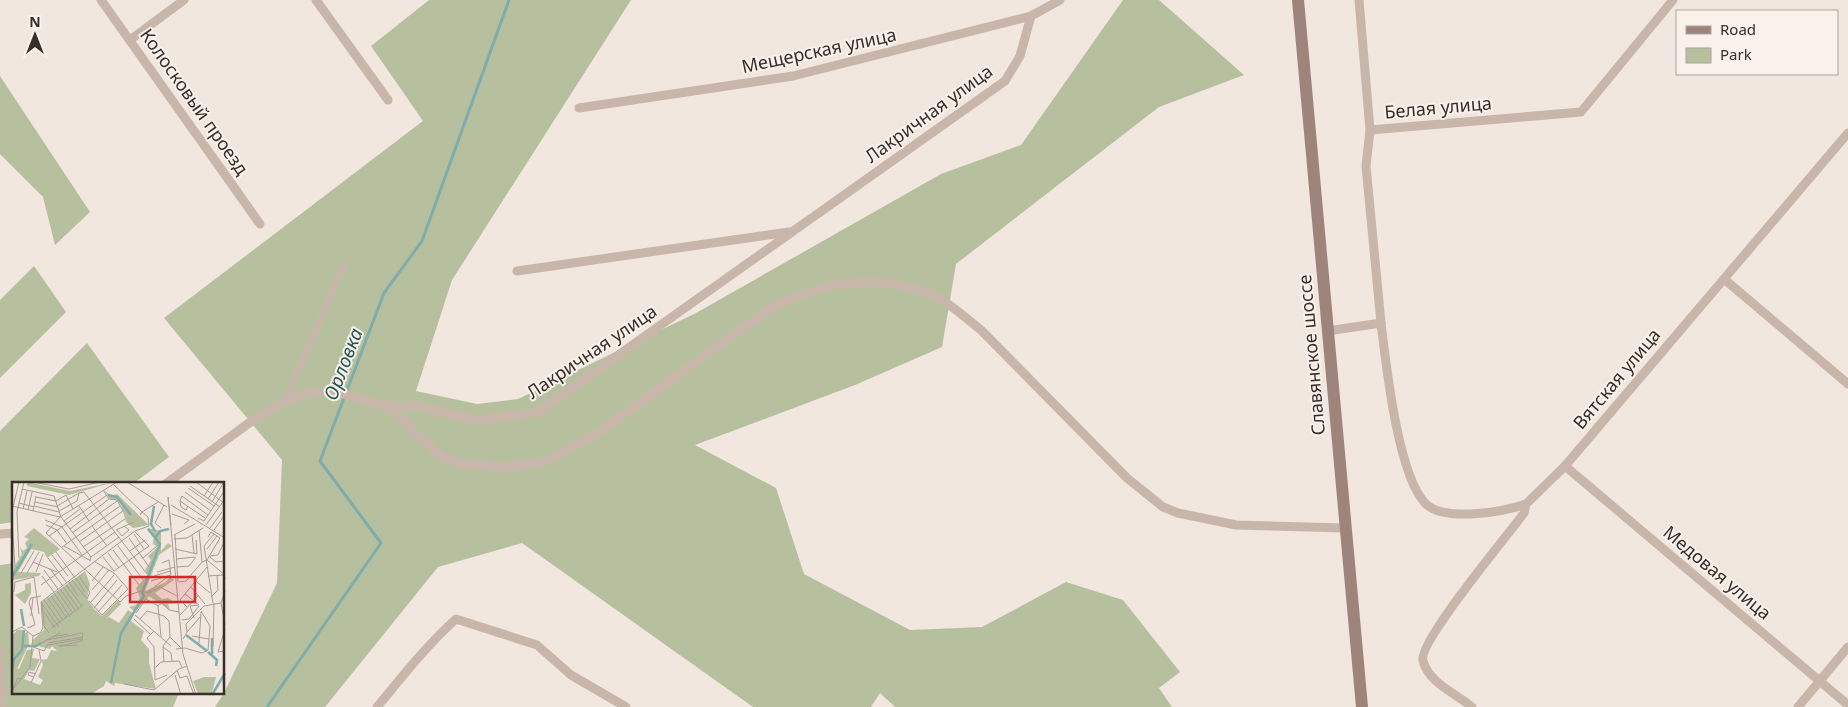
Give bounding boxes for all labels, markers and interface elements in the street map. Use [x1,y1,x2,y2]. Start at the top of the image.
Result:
north arrow [10,10,60,60]
legend [1676,10,1838,75]
text: N [29,12,41,31]
text: Road [1720,19,1756,39]
street label: Мещерская улица [739,22,898,78]
street label: Колосковый проезд [135,24,254,179]
text: Park [1720,44,1752,64]
street label: Лакричная улица [860,59,997,168]
street label: Белая улица [1383,90,1493,124]
street label: Славянское шоссе [1292,274,1330,436]
street label: Лакричная улица [522,299,661,404]
street label: Вятская улица [1567,323,1665,434]
water label: Орловка [317,324,369,404]
inset map [12,482,225,694]
street label: Медовая улица [1659,520,1777,624]

